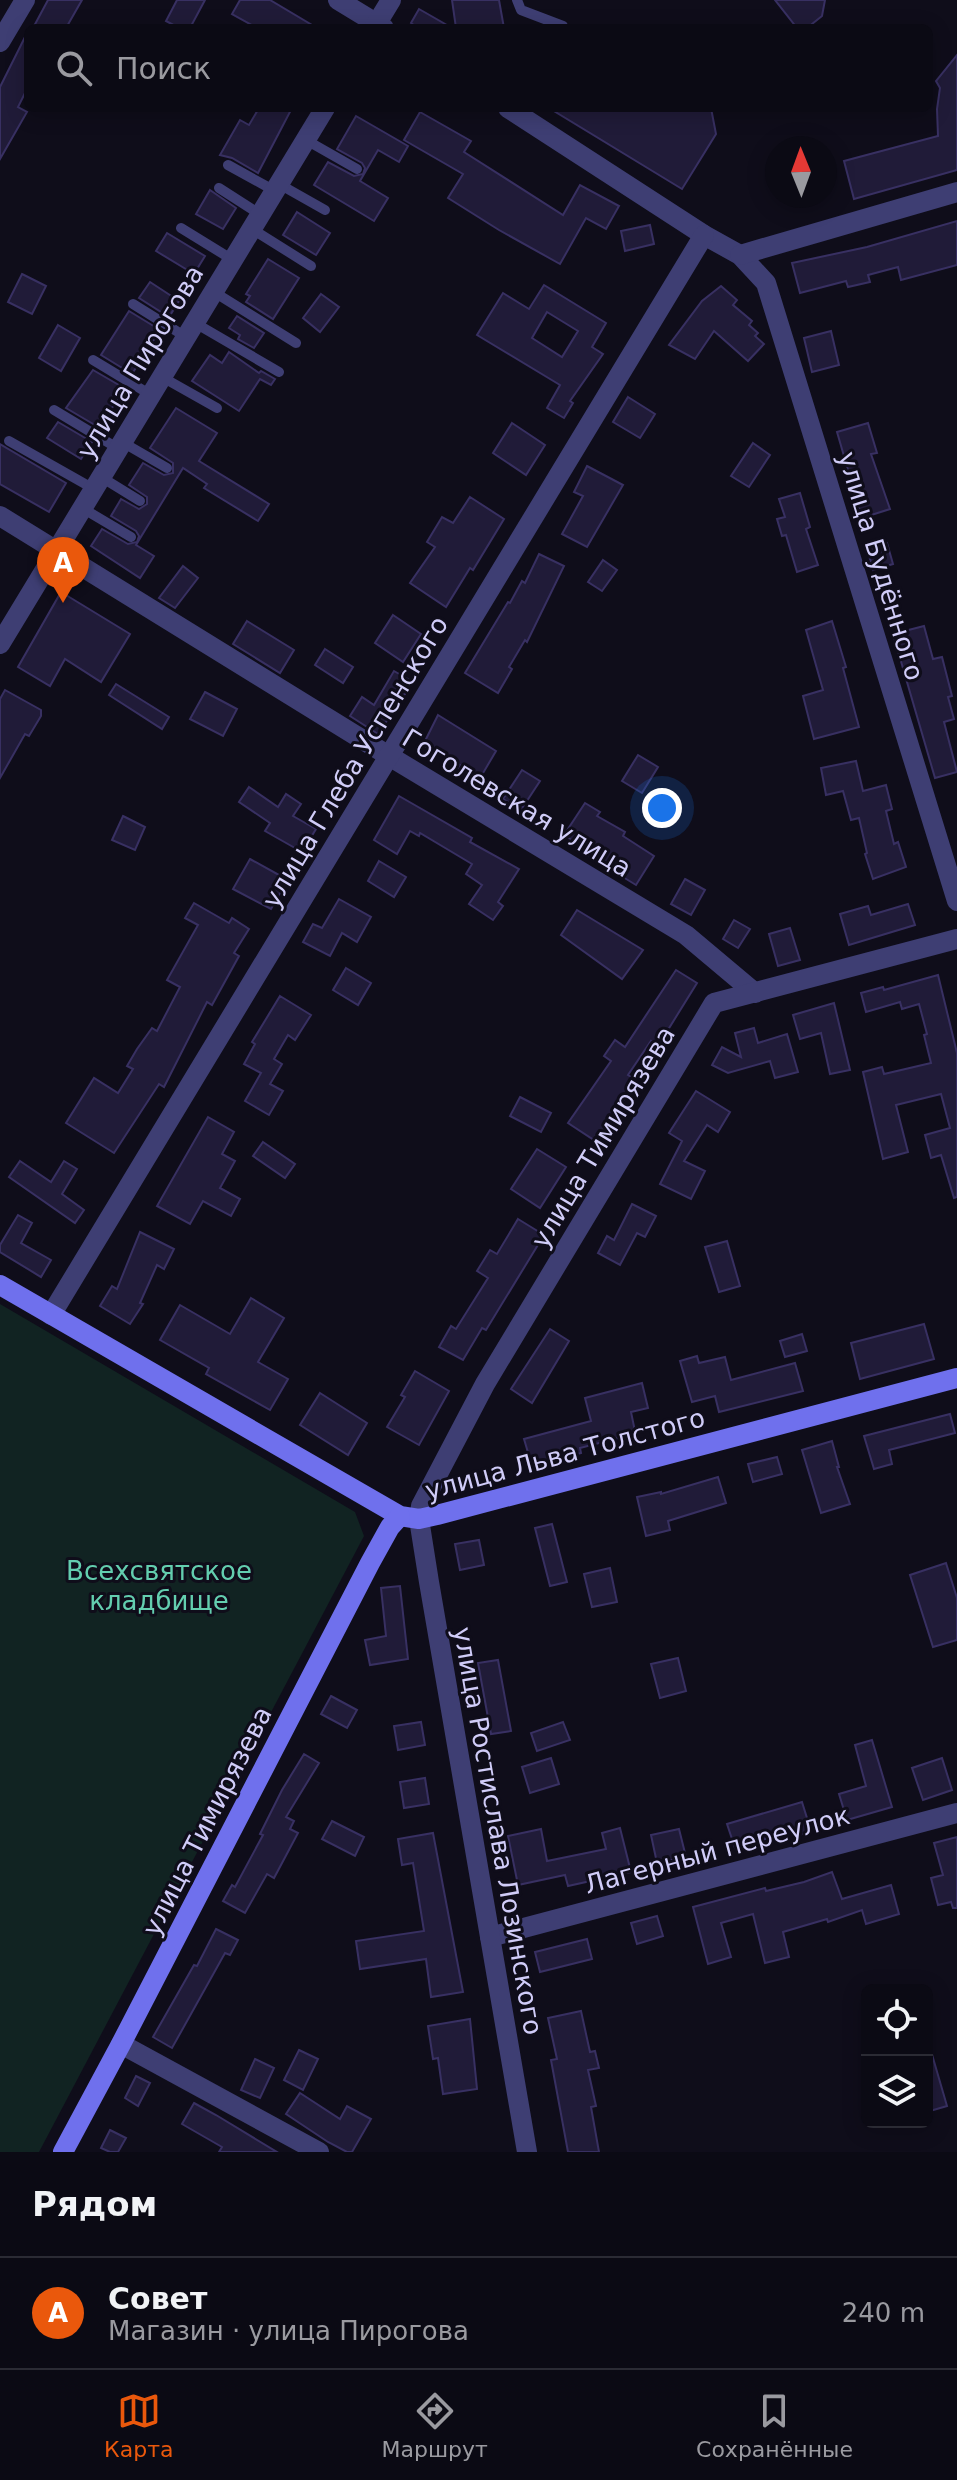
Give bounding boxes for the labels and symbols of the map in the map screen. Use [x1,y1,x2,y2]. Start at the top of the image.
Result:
north arrow [765,136,837,208]
street label: улица Пирогова [70,260,210,464]
street label: улица Будённого [832,448,930,684]
pin: A [37,537,89,603]
street label: улица Глеба Успенского [256,611,454,913]
street label: Гоголевская улица [397,723,637,883]
your location [642,788,682,828]
street label: улица Тимирязева [525,1021,681,1253]
street label: улица Льва Толстого [422,1402,708,1506]
park label: Всехсвятское кладбище [66,1556,252,1616]
street label: улица Ростислава Лозинского [447,1625,549,2037]
street label: улица Тимирязева [136,1701,278,1941]
street label: Лагерный переулок [581,1800,853,1900]

